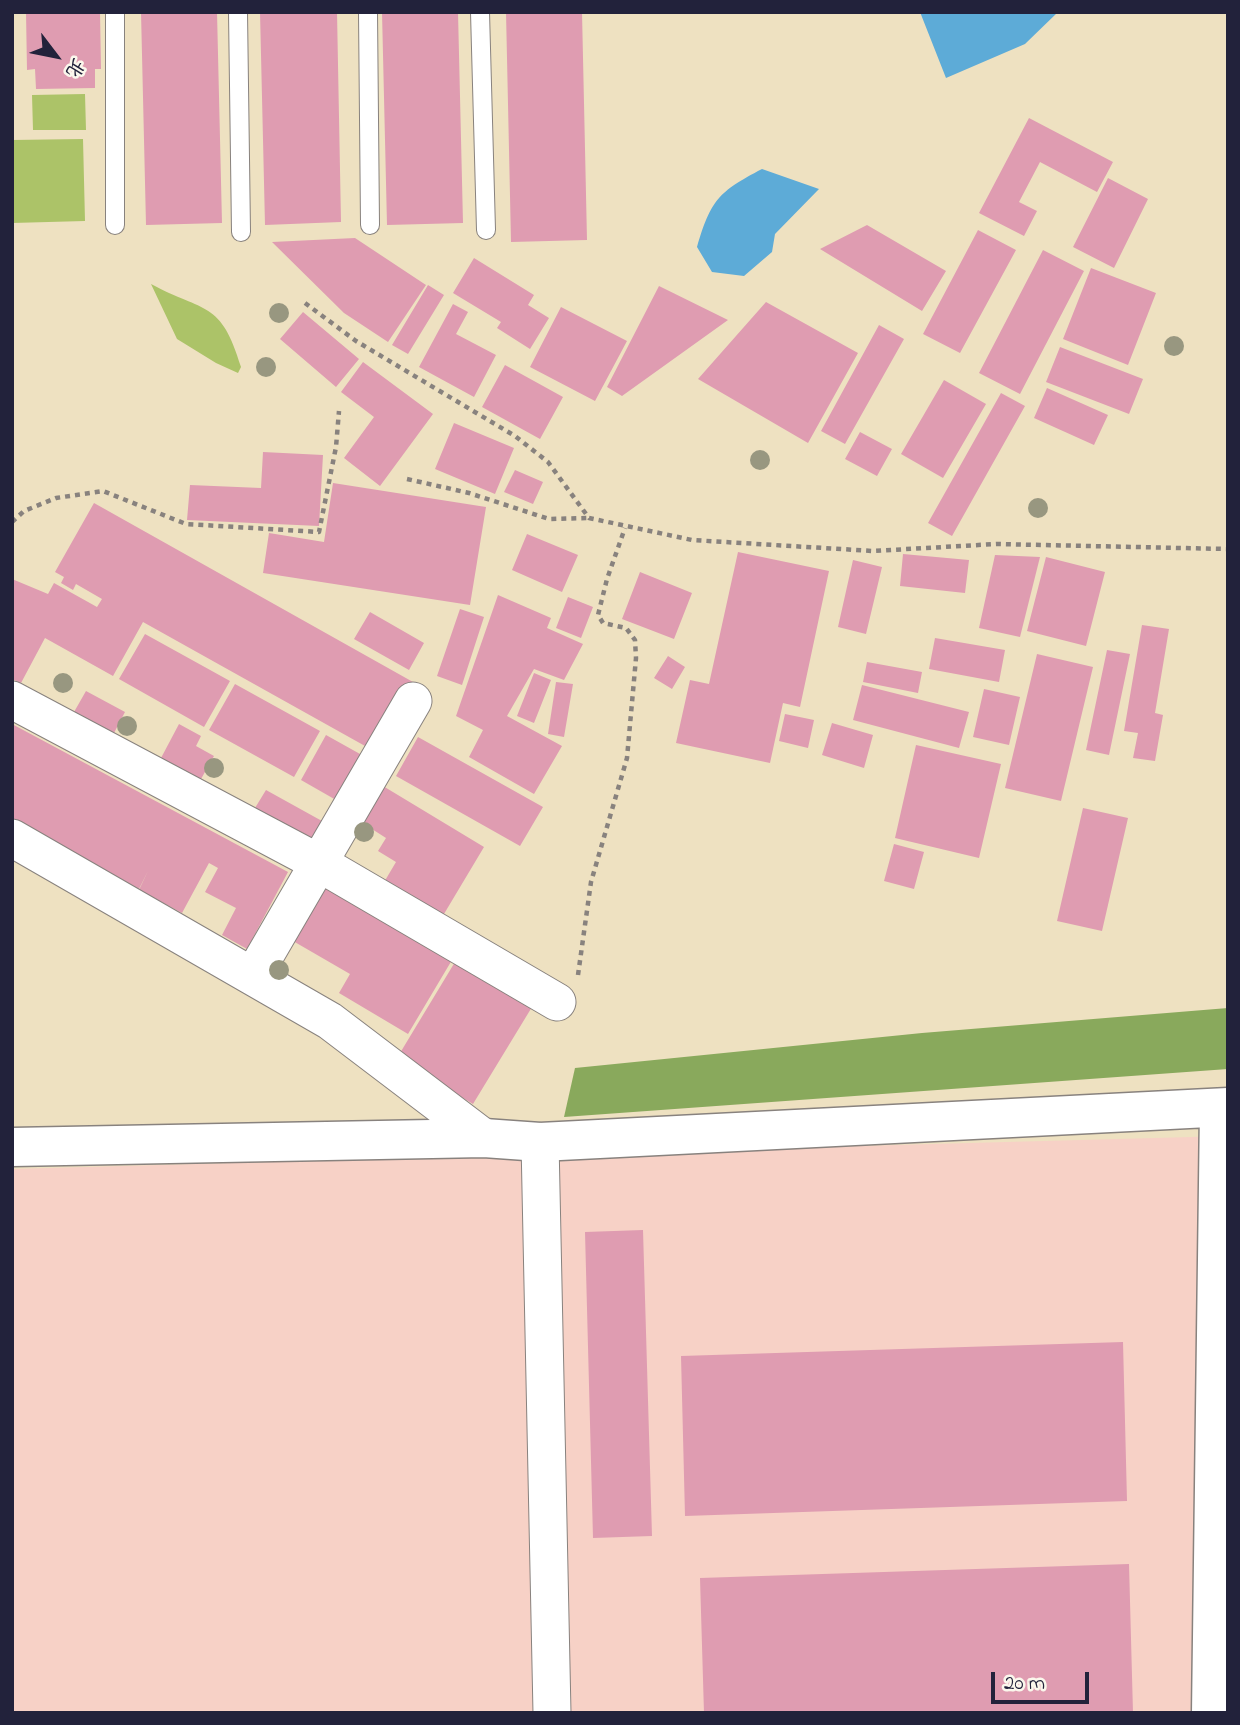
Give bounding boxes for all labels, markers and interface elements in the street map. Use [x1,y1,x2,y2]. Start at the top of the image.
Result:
north arrow [21,21,91,91]
text: 北 [58,52,91,83]
scale bar [995,1658,1093,1702]
text: 20 m [1004,1669,1045,1699]

